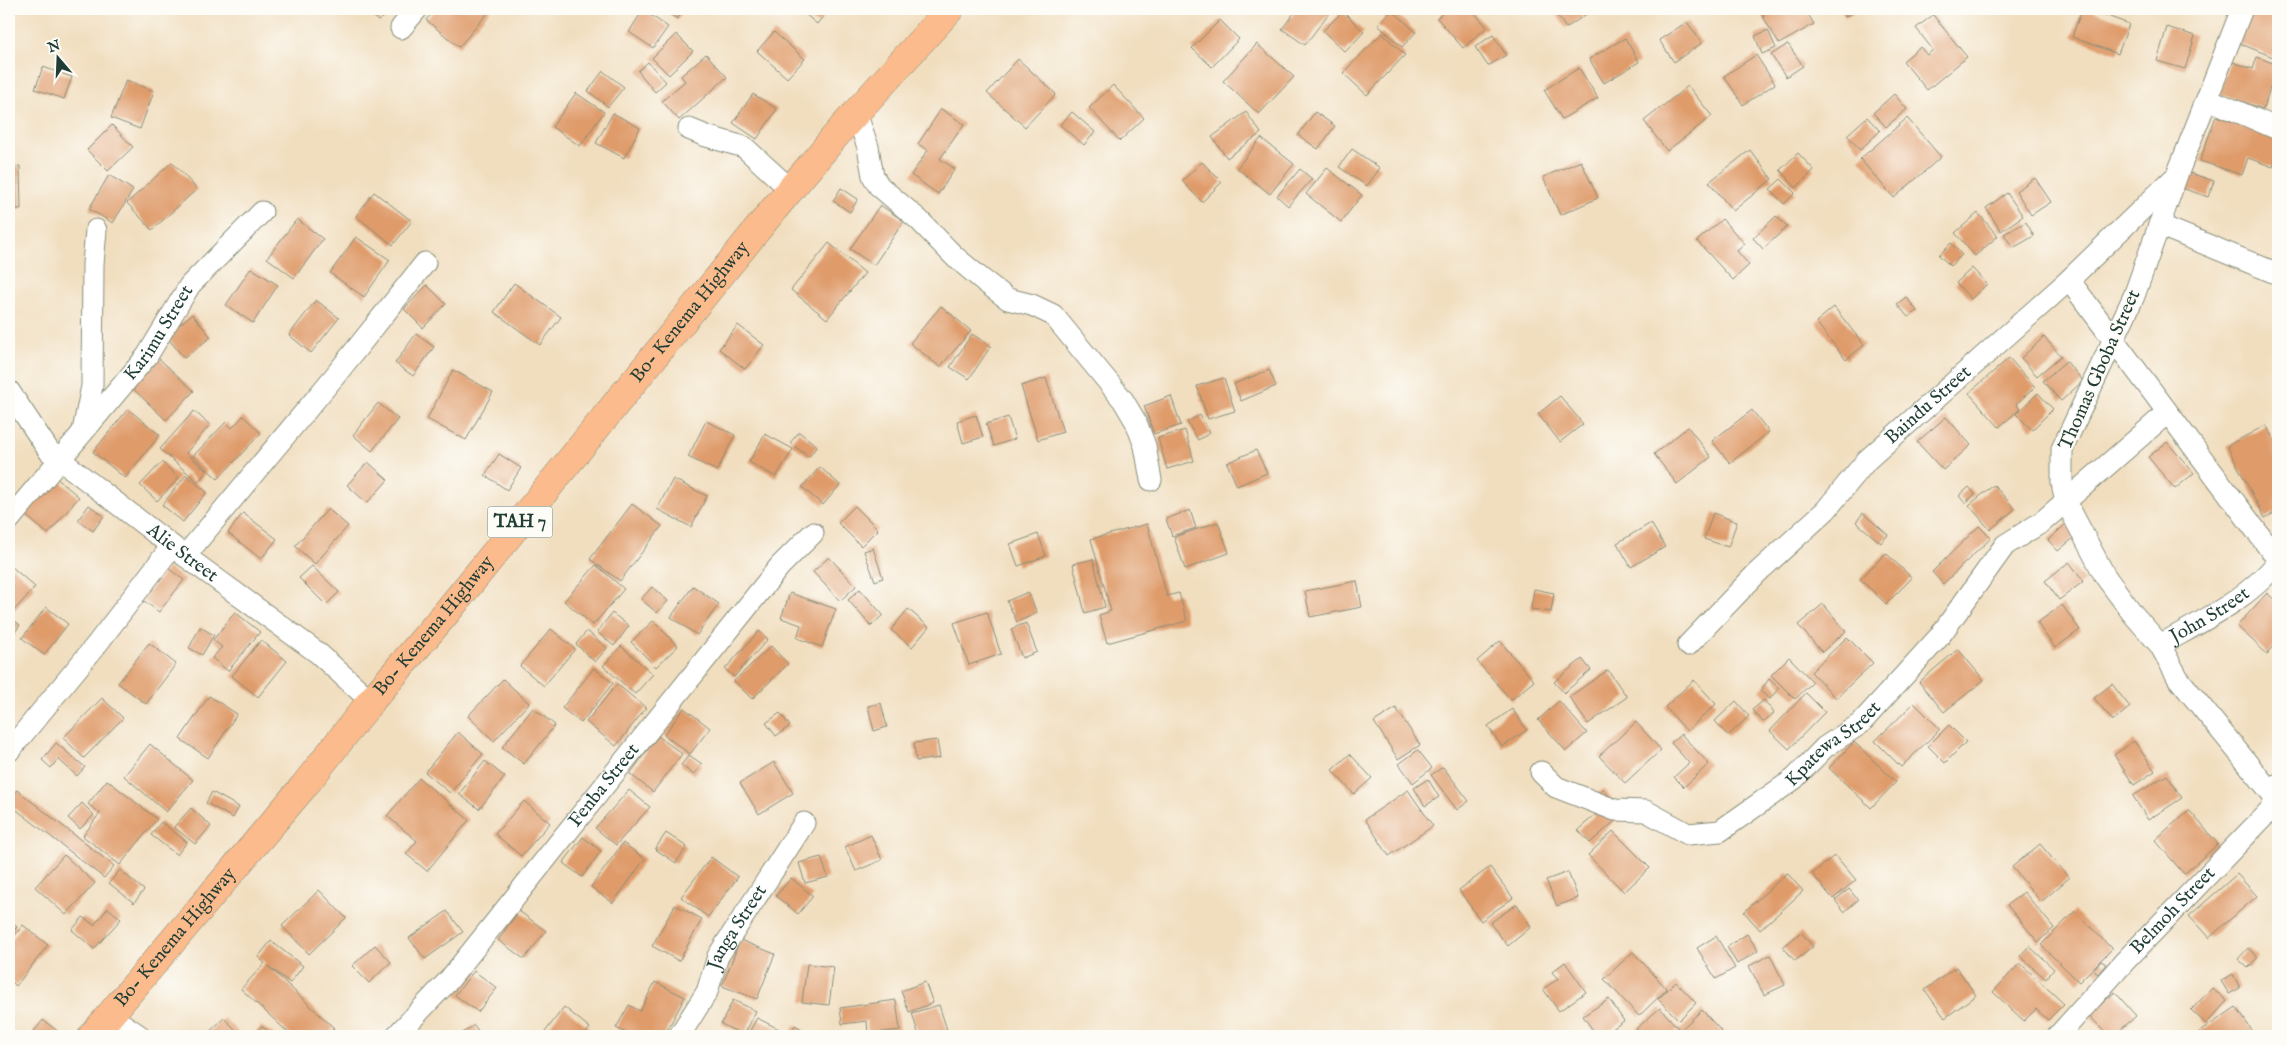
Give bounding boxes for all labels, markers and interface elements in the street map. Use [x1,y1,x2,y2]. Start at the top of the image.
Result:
north arrow [32,32,82,82]
text: N [44,36,63,57]
street label: Bo- Kenema Highway [625,236,755,388]
street label: Karimu Street [119,280,199,386]
street label: Thomas Gboba Street [2054,286,2146,454]
street label: Baindu Street [1880,360,1977,450]
road number: TAH 7 [488,507,552,538]
street label: Alie Street [141,518,223,588]
street label: Bo- Kenema Highway [368,550,500,701]
street label: John Street [2164,582,2255,650]
street label: Kpatewa Street [1781,696,1887,792]
street label: Fenba Street [564,738,645,832]
street label: Bo- Kenema Highway [109,862,242,1012]
street label: Belmoh Street [2125,862,2221,960]
street label: Janga Street [702,880,773,974]

